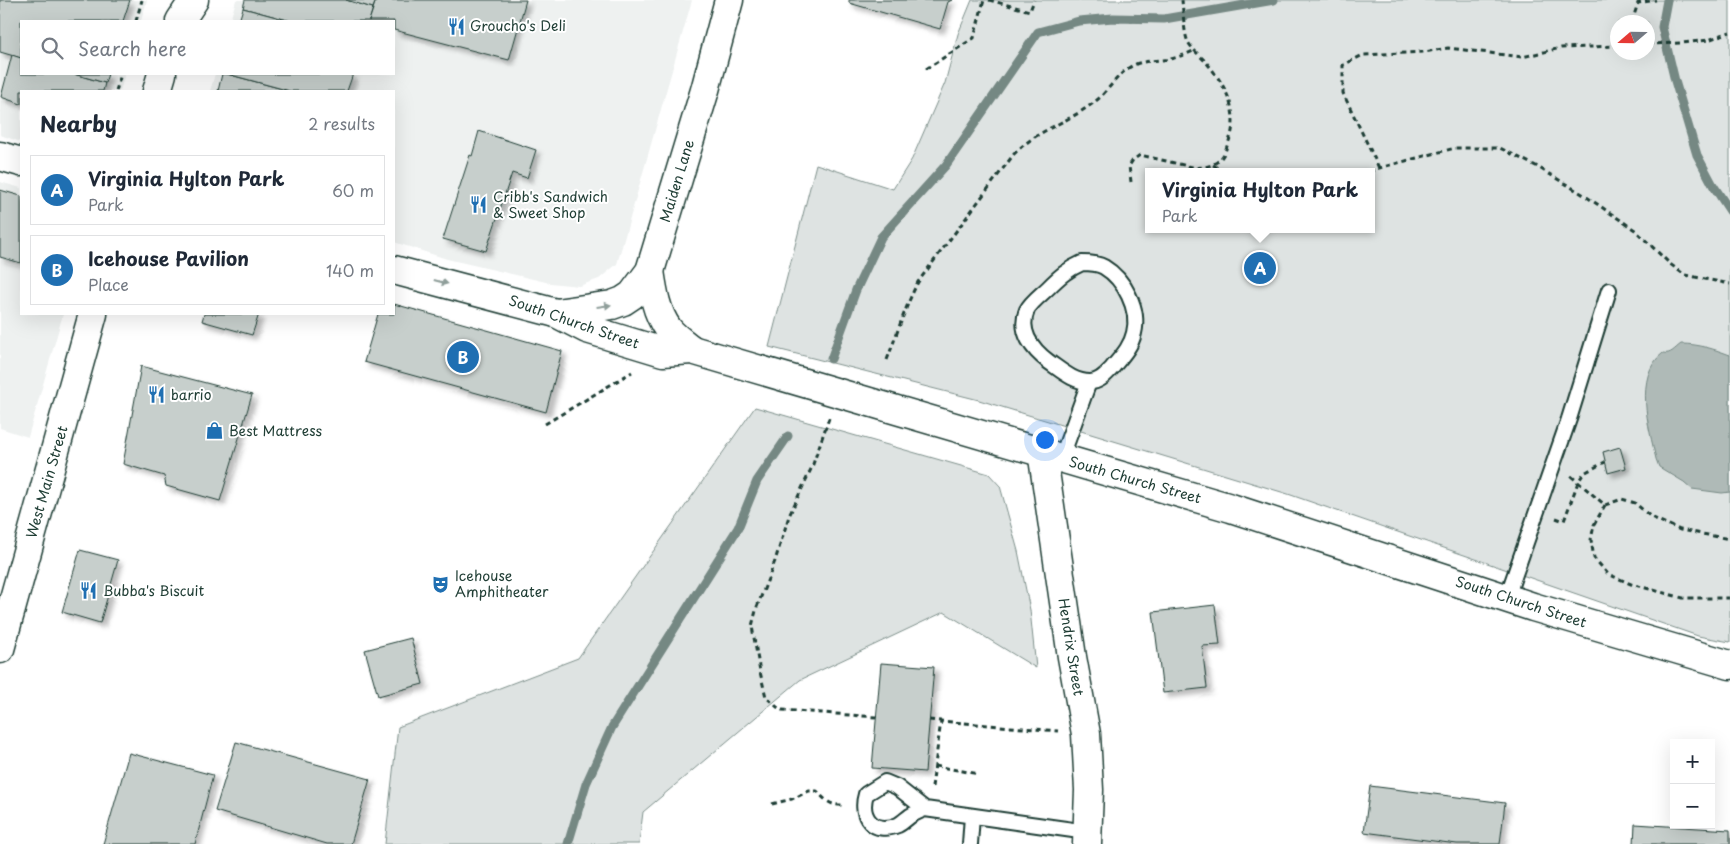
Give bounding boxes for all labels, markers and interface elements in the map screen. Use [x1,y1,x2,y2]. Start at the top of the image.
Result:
place label: Groucho's Deli [470,15,566,36]
north arrow [1610,15,1655,60]
restaurant icon: Groucho's Deli [446,16,466,36]
search box [20,20,395,75]
icon: search [38,34,66,62]
text: Search here [78,34,187,62]
text: Nearby [40,107,117,139]
text: 2 results [308,111,375,135]
street label: Maiden Lane [654,137,699,225]
text: Virginia Hylton Park [88,164,284,192]
popup [1145,168,1375,233]
text: Virginia Hylton Park [1162,175,1358,203]
text: A [51,178,63,202]
text: 60 m [332,178,374,202]
place label: Cribb's Sandwich & Sweet Shop [493,186,608,223]
text: Park [88,192,124,216]
restaurant icon: Cribb's Sandwich & Sweet Shop [469,195,489,215]
text: Park [1162,203,1198,227]
text: Icehouse Pavilion [88,244,249,272]
pin: A [1244,249,1276,287]
text: B [52,258,62,282]
text: 140 m [326,258,374,282]
text: Place [88,272,129,296]
one-way arrow [433,278,448,286]
street label: South Church Street [506,289,642,354]
one-way arrow [596,302,612,310]
pin: B [447,338,479,376]
place label: barrio [171,384,212,405]
restaurant icon: barrio [147,385,167,405]
place label: Best Mattress [229,420,323,441]
shop icon: Best Mattress [205,421,225,441]
street label: West Main Street [20,423,73,541]
your location [1032,427,1058,453]
street label: South Church Street [1067,451,1204,509]
place label: Icehouse Amphitheater [455,565,549,602]
street label: South Church Street [1453,570,1590,633]
theatre icon: Icehouse Amphitheater [431,574,451,594]
place label: Bubba's Biscuit [103,580,205,601]
restaurant icon: Bubba's Biscuit [79,581,99,601]
street label: Hendrix Street [1053,597,1090,698]
map controls [1670,739,1715,829]
button: + [1670,739,1715,784]
button: − [1670,784,1715,829]

